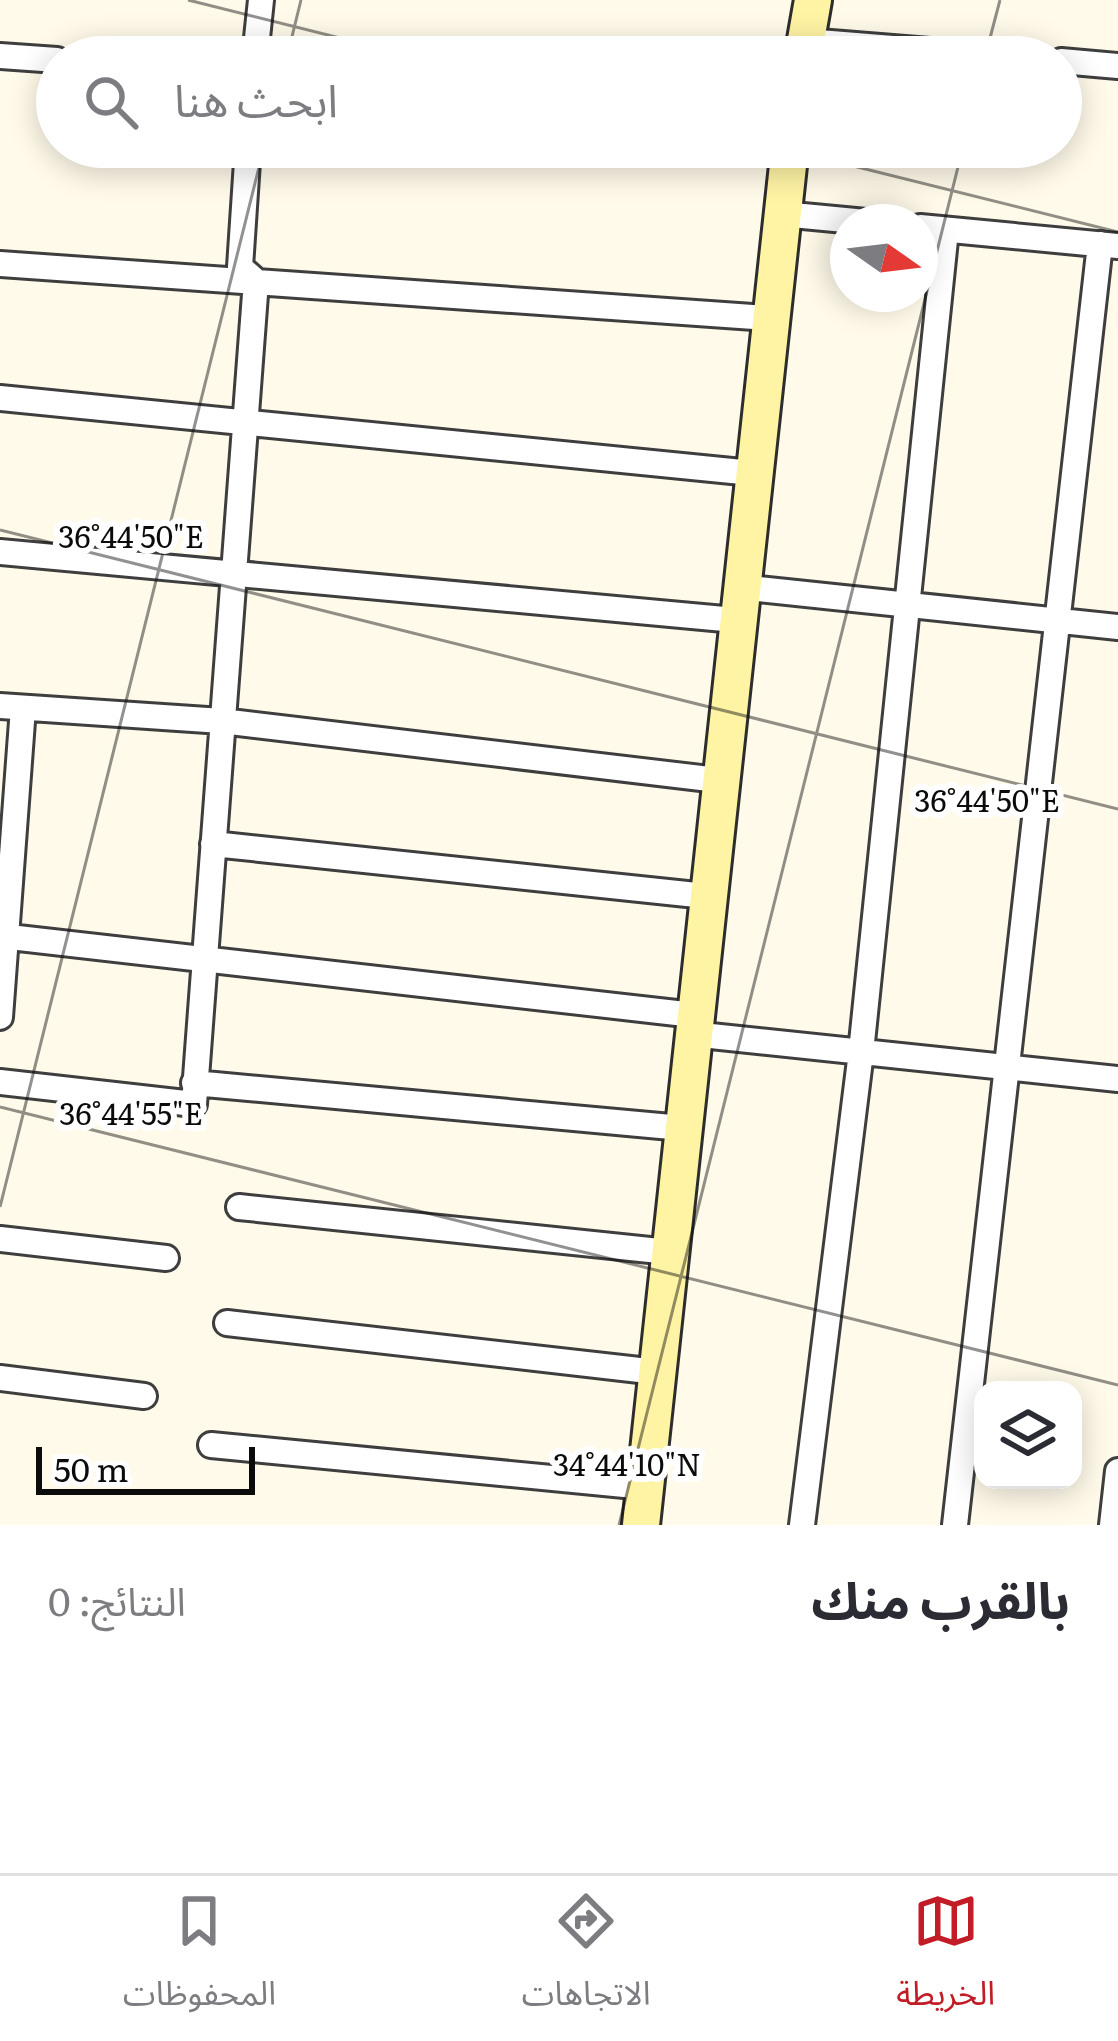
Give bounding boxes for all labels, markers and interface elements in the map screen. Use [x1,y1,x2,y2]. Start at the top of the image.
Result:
search box [36,36,1082,168]
text: ابحث هنا [174,64,338,131]
icon: search [78,69,144,135]
north arrow [830,204,938,312]
text: 36°44'50"E [58,513,204,557]
text: 36°44'50"E [914,777,1060,821]
text: 36°44'55"E [59,1090,203,1134]
map controls [974,1381,1082,1489]
button: layers [974,1381,1082,1489]
scale bar [36,1441,255,1494]
text: 34°44'10"N [553,1441,701,1485]
text: 50 m [54,1443,128,1492]
text: بالقرب منك [811,1559,1070,1635]
text: النتائج: 0 [48,1570,186,1628]
tab: المحفوظات [123,1888,276,2029]
tab: الاتجاهات [522,1888,651,2029]
tab: الخريطة [896,1888,995,2029]

